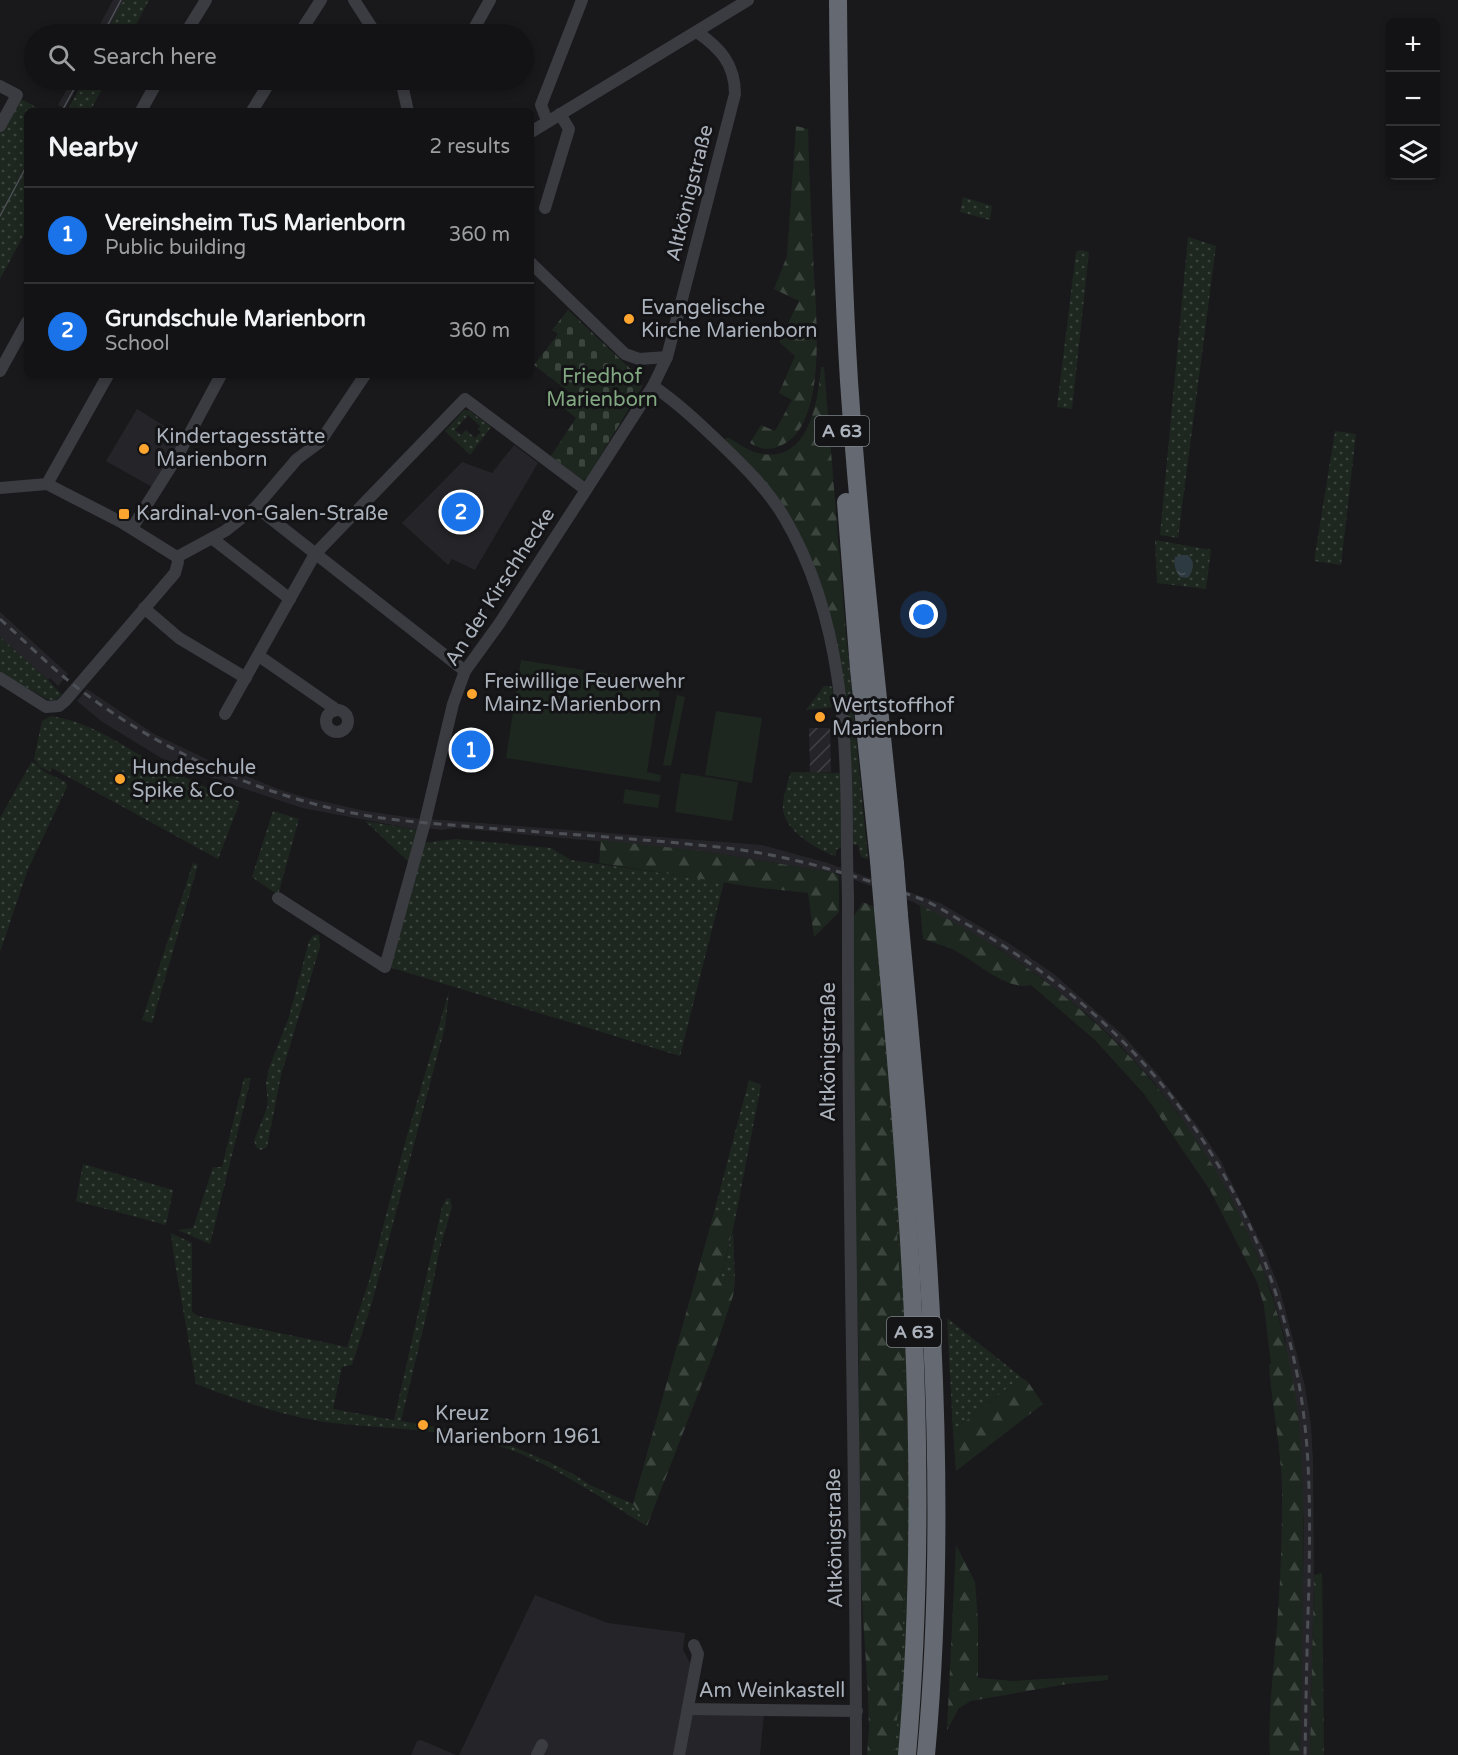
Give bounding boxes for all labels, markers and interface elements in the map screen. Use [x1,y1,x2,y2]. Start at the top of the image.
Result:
map controls [1386,18,1440,180]
button: + [1386,18,1440,72]
search box [24,24,534,90]
icon: search [45,41,78,74]
text: Search here [93,44,217,70]
button: − [1386,72,1440,126]
street label: Altkönigstraße [661,122,719,264]
button: layers [1386,126,1440,180]
text: Nearby [48,132,138,163]
text: 2 results [430,135,510,159]
text: Vereinsheim TuS Marienborn [105,210,406,236]
text: 1 [61,223,74,247]
text: 360 m [449,223,510,247]
text: Public building [105,236,246,260]
place label: Evangelische Kirche Marienborn [641,296,817,343]
text: Grundschule Marienborn [105,306,366,332]
marker: Evangelische Kirche Marienborn [622,312,636,326]
text: 2 [61,319,74,343]
text: 360 m [449,319,510,343]
text: School [105,332,169,356]
park label: Friedhof Marienborn [546,365,658,412]
road number: A 63 [815,416,869,446]
place label: Kindertagesstätte Marienborn [156,425,325,472]
marker: Kindertagesstätte Marienborn [137,442,151,456]
pin: 2 [442,490,480,534]
place label: Kardinal-von-Galen-Straße [136,502,388,526]
street label: An der Kirschhecke [440,503,560,671]
marker: Kardinal-von-Galen-Straße [117,507,131,521]
your location [909,600,938,629]
place label: Freiwillige Feuerwehr Mainz-Marienborn [484,670,685,717]
marker: Freiwillige Feuerwehr Mainz-Marienborn [465,687,479,701]
place label: Wertstoffhof Marienborn [832,694,955,741]
marker: Wertstoffhof Marienborn [813,710,827,724]
pin: 1 [452,728,490,772]
place label: Hundeschule Spike & Co [132,756,256,803]
marker: Hundeschule Spike & Co [113,772,127,786]
street label: Altkönigstraße [817,982,841,1122]
road number: A 63 [887,1317,941,1347]
place label: Kreuz Marienborn 1961 [435,1402,602,1449]
marker: Kreuz Marienborn 1961 [416,1418,430,1432]
street label: Altkönigstraße [822,1468,848,1608]
street label: Am Weinkastell [699,1679,845,1703]

